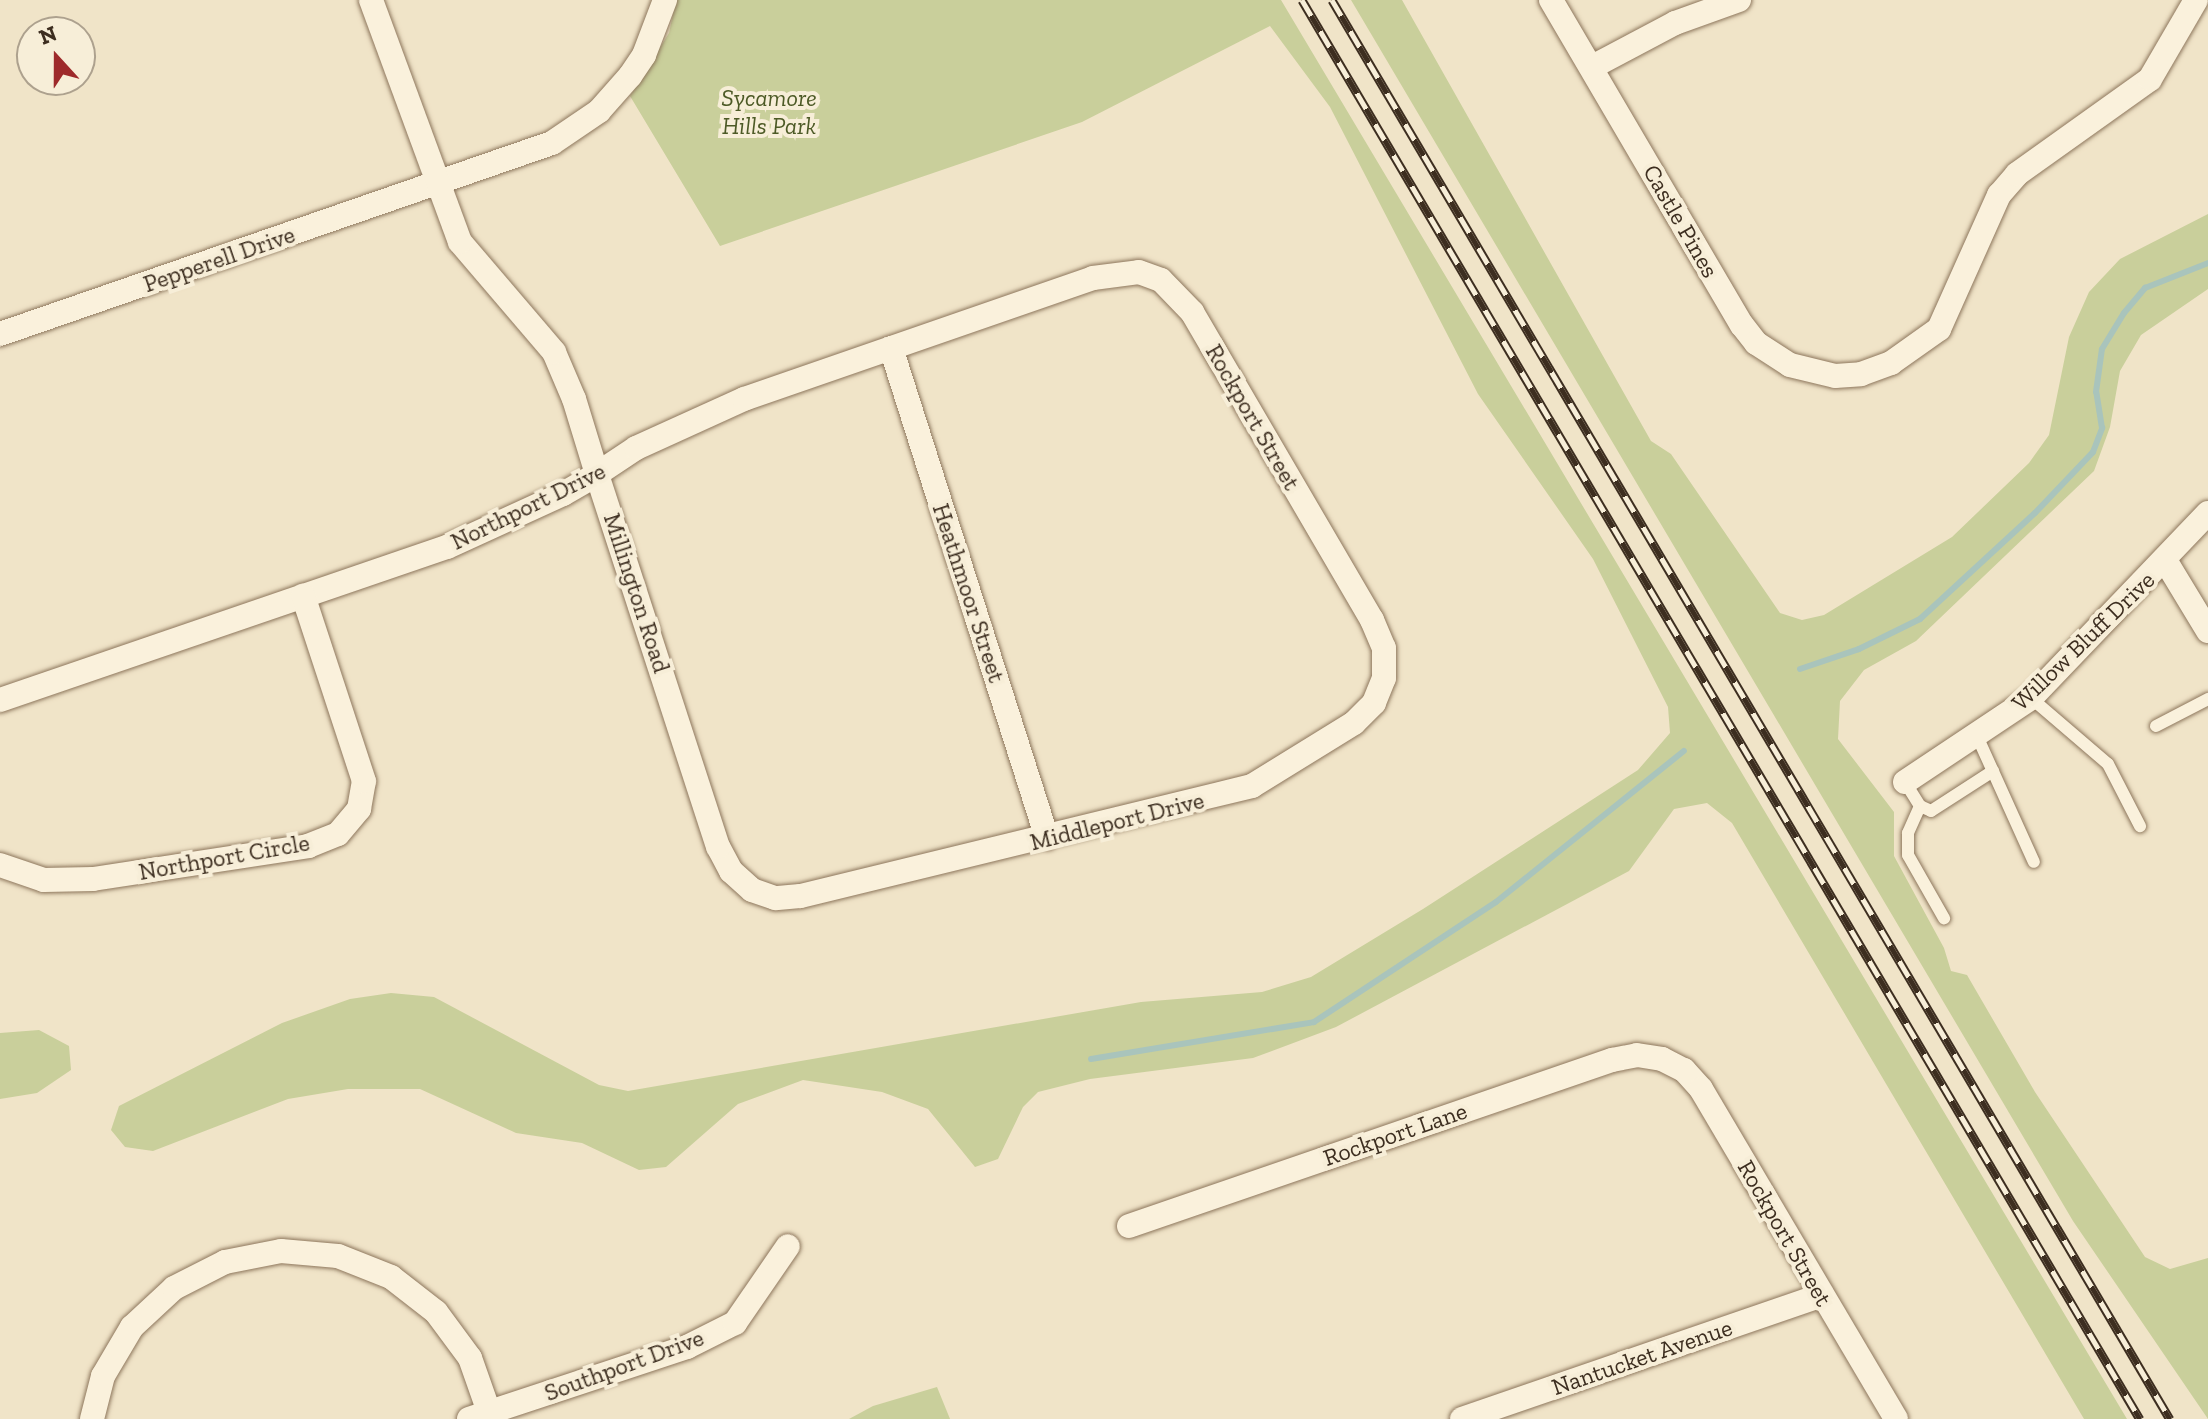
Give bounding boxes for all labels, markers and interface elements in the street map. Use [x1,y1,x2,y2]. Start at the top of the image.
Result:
north arrow [16,16,96,96]
text: N [35,19,61,51]
park label: Sycamore Hills Park [721,84,817,140]
street label: Castle Pines [1637,159,1725,283]
street label: Pepperell Drive [139,220,299,298]
street label: Rockport Street [1200,339,1306,495]
street label: Northport Drive [446,456,610,556]
street label: Heathmoor Street [926,500,1012,686]
street label: Millington Road [598,509,676,677]
street label: Willow Bluff Drive [2005,565,2161,717]
street label: Middleport Drive [1027,785,1207,857]
street label: Northport Circle [136,828,312,886]
street label: Rockport Lane [1319,1096,1471,1172]
street label: Rockport Street [1732,1155,1838,1311]
street label: Nantucket Avenue [1548,1313,1736,1401]
street label: Southport Drive [540,1323,708,1407]

